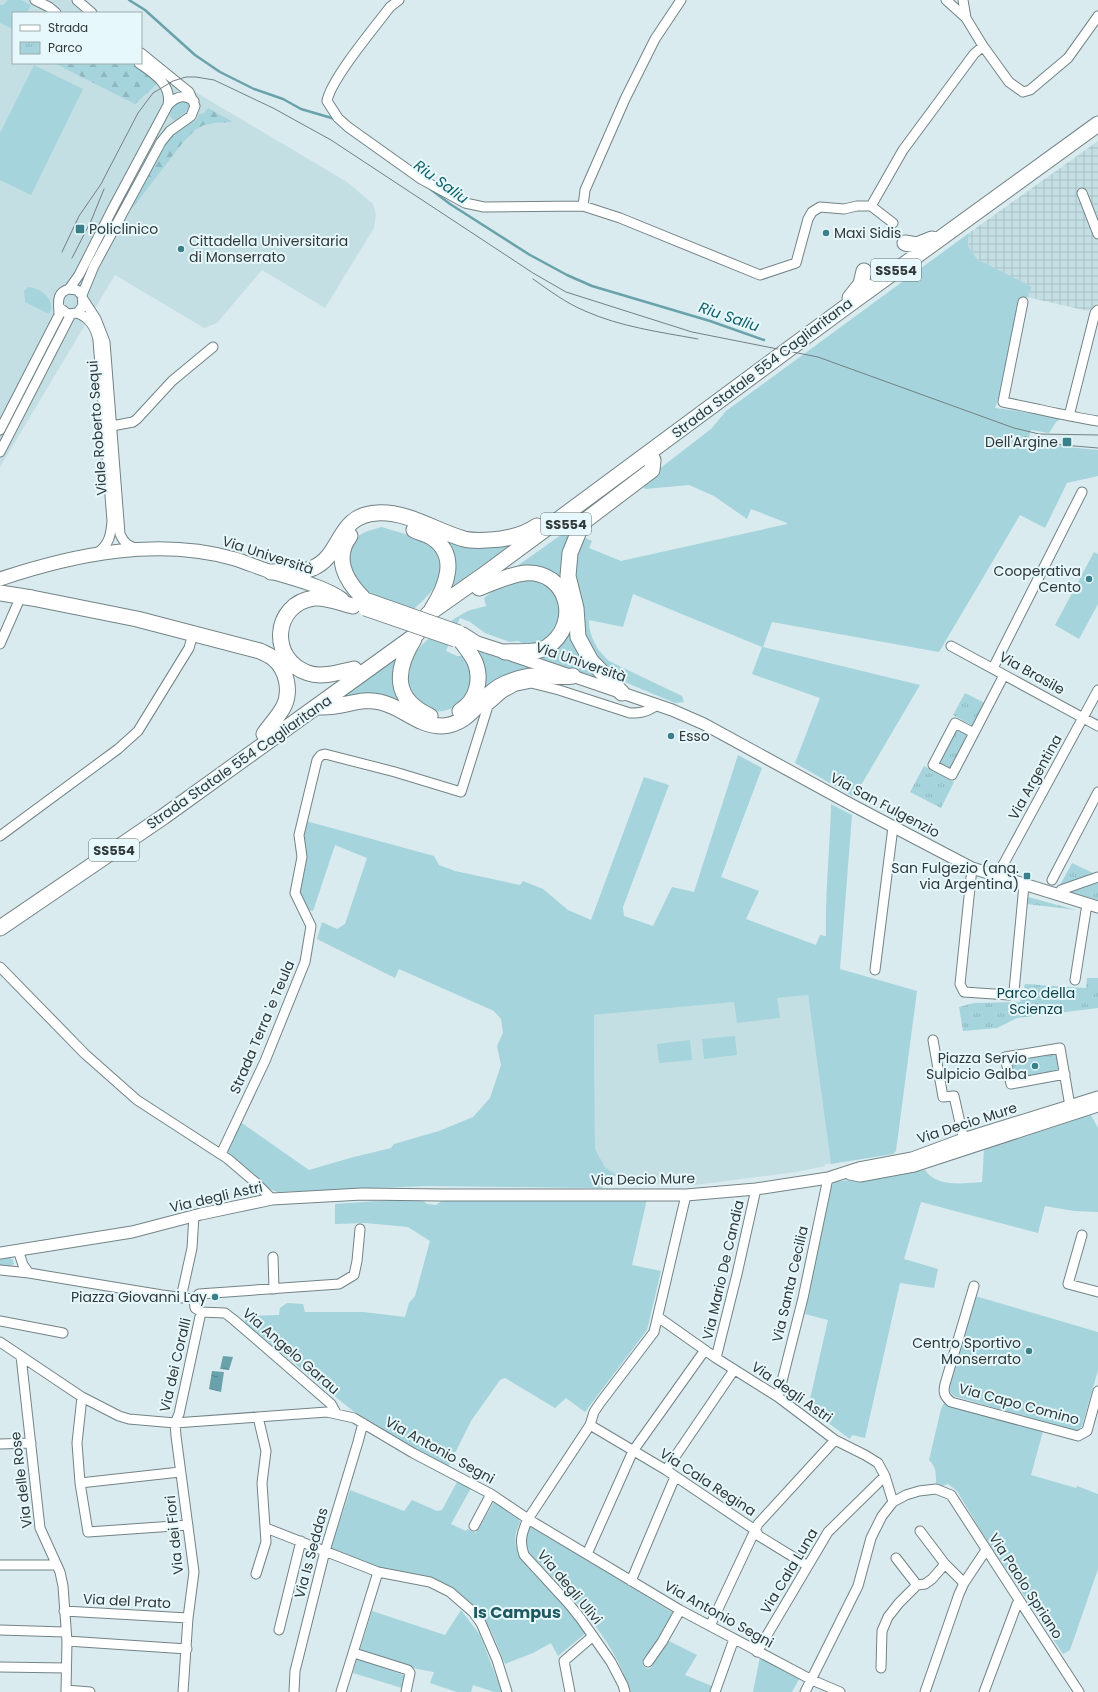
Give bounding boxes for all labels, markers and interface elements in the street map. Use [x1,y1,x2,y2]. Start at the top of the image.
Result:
legend [12,12,142,64]
text: Strada [48,19,88,36]
text: Parco [48,39,83,56]
water label: Riu Saliu [410,155,473,209]
place label: Policlinico [89,219,158,239]
marker: Policlinico [74,223,86,235]
place label: Maxi Sidis [834,223,901,243]
marker: Maxi Sidis [821,228,831,238]
place label: Cittadella Universitaria di Monserrato [189,231,348,267]
marker: Cittadella Universitaria di Monserrato [176,244,186,254]
road number: SS554 [871,259,921,281]
street label: Strada Statale 554 Cagliaritana [667,293,857,443]
water label: Riu Saliu [696,296,763,337]
street label: Viale Roberto Sequi [82,360,112,496]
place label: Dell'Argine [985,432,1058,452]
marker: Dell'Argine [1061,436,1073,448]
road number: SS554 [541,513,591,535]
street label: Via Università [220,531,316,579]
place label: Cooperativa Cento [994,561,1081,597]
marker: Cooperativa Cento [1084,574,1094,584]
street label: Via Università [533,637,629,687]
street label: Via Brasile [996,647,1069,699]
street label: Strada Statale 554 Cagliaritana [142,690,336,834]
place label: Esso [679,726,710,746]
marker: Esso [666,731,676,741]
street label: Via Argentina [1003,731,1067,823]
street label: Via San Fulgenzio [827,768,944,842]
road number: SS554 [89,839,139,861]
place label: San Fulgezio (ang. via Argentina) [891,858,1019,894]
marker: San Fulgezio (ang. via Argentina) [1022,871,1032,881]
street label: Strada Terra 'e Teula [225,957,299,1097]
park label: Parco della Scienza [997,983,1075,1019]
place label: Piazza Servio Sulpicio Galba [926,1048,1027,1084]
marker: Piazza Servio Sulpicio Galba [1030,1061,1040,1071]
street label: Via Decio Mure [914,1097,1020,1149]
street label: Via Decio Mure [591,1168,696,1190]
street label: Via degli Astri [168,1177,264,1217]
street label: Via Mario De Candia [697,1198,749,1342]
street label: Via Santa Cecilia [767,1224,813,1344]
place label: Piazza Giovanni Lay [71,1287,207,1307]
marker: Piazza Giovanni Lay [210,1292,220,1302]
street label: Via Angelo Garau [238,1303,344,1399]
street label: Via dei Coralli [154,1316,196,1414]
place label: Centro Sportivo Monserrato [912,1333,1021,1369]
marker: Centro Sportivo Monserrato [1024,1346,1034,1356]
street label: Via degli Astri [747,1357,837,1427]
street label: Via Capo Comino [956,1378,1082,1430]
street label: Via Antonio Segni [382,1412,498,1488]
street label: Via delle Rose [5,1430,37,1529]
street label: Via Cala Regina [656,1443,760,1521]
street label: Via dei Fiori [160,1494,188,1576]
street label: Via Is Seddas [289,1505,333,1601]
street label: Via Cala Luna [756,1525,822,1617]
street label: Via Paolo Spriano [984,1529,1068,1643]
street label: Via degli Ulivi [533,1545,607,1629]
street label: Via Antonio Segni [661,1576,777,1652]
street label: Via del Prato [82,1589,172,1613]
district label: Is Campus [473,1601,561,1624]

